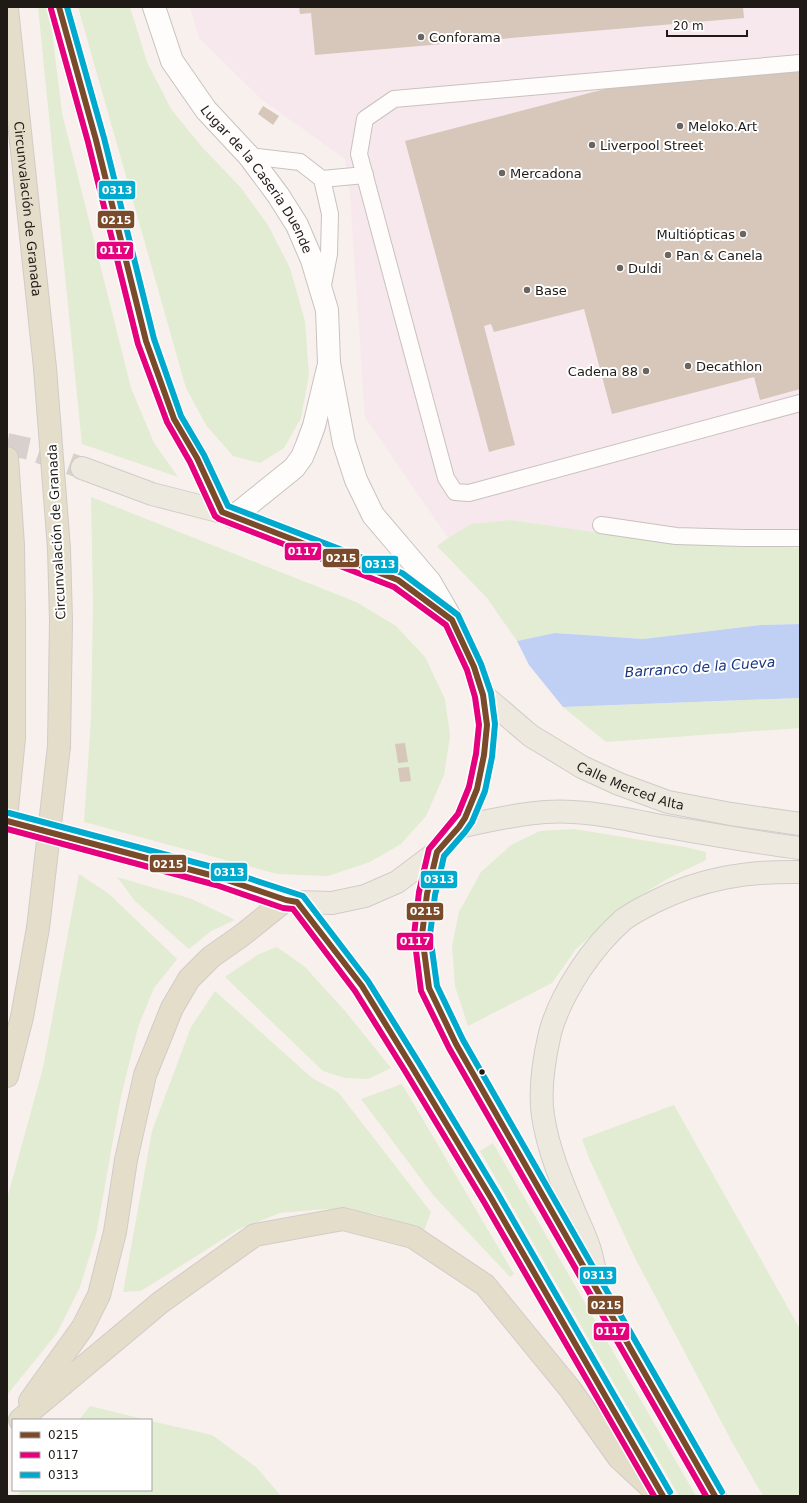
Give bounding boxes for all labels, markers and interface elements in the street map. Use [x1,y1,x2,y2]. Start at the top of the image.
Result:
scale bar [667,12,747,38]
text: 20 m [673,19,704,33]
place label: Conforama [429,30,501,45]
marker: Conforama [416,32,426,42]
street label: Lugar de la Caseria Duende [197,103,315,256]
place label: Meloko.Art [688,119,757,134]
street label: Circunvalación de Granada [11,121,44,297]
marker: Meloko.Art [675,121,685,131]
place label: Liverpool Street [600,138,703,153]
marker: Liverpool Street [587,140,597,150]
place label: Mercadona [510,166,582,181]
marker: Mercadona [497,168,507,178]
line badge: 0313 [98,180,136,200]
text: 0313 [102,184,132,197]
line badge: 0215 [97,210,135,229]
text: 0215 [101,214,131,227]
place label: Multiópticas [656,227,735,242]
marker: Multiópticas [738,229,748,239]
line badge: 0117 [96,241,134,260]
text: 0117 [100,244,130,257]
place label: Pan & Canela [676,248,763,263]
marker: Pan & Canela [663,250,673,260]
place label: Duldi [628,261,662,276]
marker: Duldi [615,263,625,273]
place label: Base [535,283,567,298]
marker: Base [522,285,532,295]
place label: Decathlon [696,359,762,374]
marker: Decathlon [683,361,693,371]
place label: Cadena 88 [568,364,638,379]
marker: Cadena 88 [641,366,651,376]
street label: Circunvalación de Granada [44,444,69,620]
line badge: 0117 [284,542,322,561]
text: 0117 [288,545,318,558]
line badge: 0215 [322,548,360,568]
text: 0215 [326,552,356,565]
line badge: 0313 [361,555,399,574]
text: 0313 [365,558,395,571]
water label: Barranco de la Cueva [624,654,776,680]
street label: Calle Merced Alta [574,759,685,813]
line badge: 0215 [149,854,187,873]
text: 0215 [153,858,183,871]
line badge: 0313 [210,862,248,882]
text: 0313 [214,866,244,879]
line badge: 0313 [420,870,458,889]
text: 0313 [424,873,454,886]
line badge: 0215 [406,902,444,921]
text: 0215 [410,905,440,918]
line badge: 0117 [396,932,434,951]
text: 0117 [400,935,430,948]
unlabelled marker [477,1067,487,1077]
line badge: 0313 [579,1266,617,1285]
text: 0313 [583,1269,613,1282]
line badge: 0215 [587,1295,624,1315]
text: 0215 [591,1299,621,1312]
line badge: 0117 [593,1322,630,1341]
text: 0117 [596,1325,626,1338]
legend [12,1419,152,1491]
text: 0215 [48,1428,79,1442]
text: 0117 [48,1448,79,1462]
text: 0313 [48,1468,79,1482]

